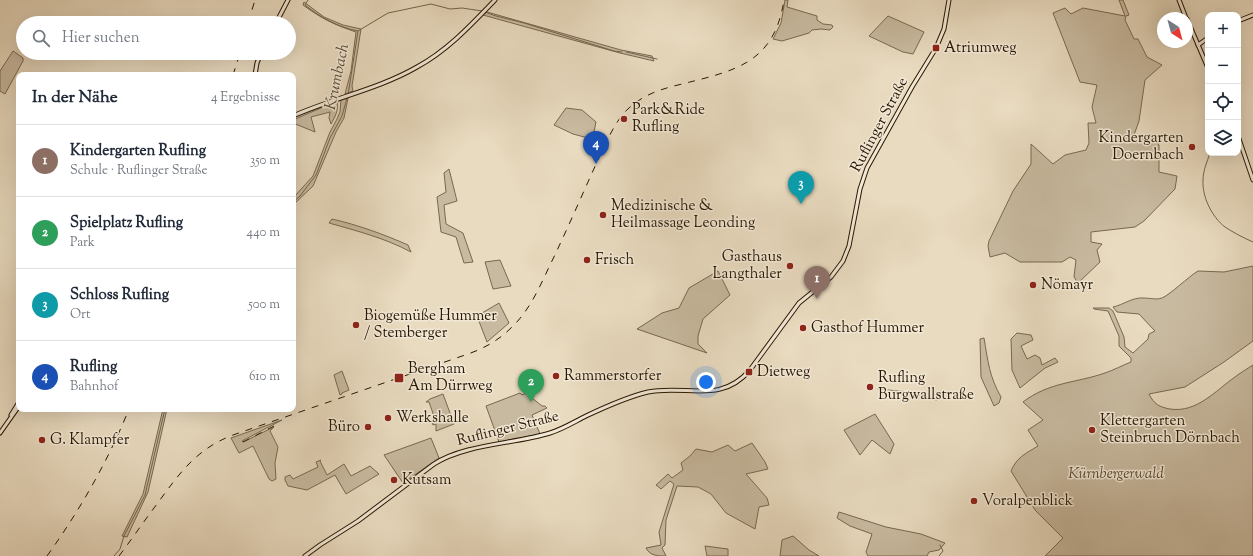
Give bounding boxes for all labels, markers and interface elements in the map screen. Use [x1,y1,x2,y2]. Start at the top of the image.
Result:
north arrow [1157,12,1193,48]
map controls [1205,12,1241,156]
button: + [1205,12,1241,48]
search box [16,16,296,60]
icon: search [30,27,52,49]
text: Hier suchen [62,28,140,49]
place label: Atriumweg [944,38,1017,59]
water label: Krumbach [320,42,356,112]
marker: Atriumweg [931,43,941,53]
button: − [1205,48,1241,84]
street label: Ruflinger Straße [846,74,914,176]
button: locate [1205,84,1241,120]
text: In der Nähe [32,86,118,110]
text: 4 Ergebnisse [211,89,280,107]
place label: Park&Ride Rufling [632,100,705,138]
marker: Park&Ride Rufling [619,114,629,124]
button: layers [1205,120,1241,156]
place label: Kindergarten Doernbach [1099,128,1184,166]
pin: 4 [583,131,609,164]
text: Kindergarten Rufling [70,141,206,162]
marker: Kindergarten Doernbach [1187,142,1197,152]
text: 1 [43,152,47,170]
text: 350 m [250,152,280,170]
text: Schule · Ruflinger Straße [70,162,208,180]
pin: 3 [788,171,814,204]
place label: Medizinische & Heilmassage Leonding [611,196,755,234]
marker: Medizinische & Heilmassage Leonding [598,210,608,220]
text: Spielplatz Rufling [70,213,183,234]
text: 2 [42,224,48,242]
text: 440 m [247,224,280,242]
text: Park [70,234,95,252]
place label: Gasthaus Langthaler [713,247,782,285]
place label: Frisch [595,250,635,271]
marker: Frisch [582,255,592,265]
marker: Gasthaus Langthaler [785,261,795,271]
pin: 1 [804,266,830,299]
place label: Nömayr [1041,275,1094,296]
marker: Nömayr [1028,280,1038,290]
text: Schloss Rufling [70,285,169,306]
text: 3 [42,296,48,314]
text: 500 m [248,296,280,314]
text: Ort [70,306,90,324]
place label: Biogemüße Hummer / Stemberger [364,306,497,344]
place label: Gasthof Hummer [811,318,925,339]
marker: Biogemüße Hummer / Stemberger [351,320,361,330]
marker: Gasthof Hummer [798,323,808,333]
text: Rufling [70,357,117,378]
place label: Bergham Am Dürrweg [408,359,493,397]
place label: Dietweg [757,362,810,383]
place label: Rammerstorfer [564,366,662,387]
marker: Dietweg [744,367,754,377]
text: 4 [42,368,48,386]
text: 610 m [249,368,280,386]
place label: Rufling Burgwallstraße [878,368,974,406]
pin: 2 [518,369,544,402]
marker: Rammerstorfer [551,371,561,381]
marker: Bergham Am Dürrweg [393,372,405,384]
your location [696,372,716,392]
text: Bahnhof [70,378,119,396]
marker: Rufling Burgwallstraße [865,382,875,392]
street label: Ruflinger Straße [455,406,561,452]
place label: Werkshalle [396,408,469,429]
place label: Klettergarten Steinbruch Dörnbach [1100,411,1240,449]
marker: Werkshalle [383,413,393,423]
place label: Büro [328,417,360,438]
marker: Büro [363,422,373,432]
marker: Klettergarten Steinbruch Dörnbach [1087,425,1097,435]
place label: G. Klampfer [50,430,130,451]
marker: G. Klampfer [37,435,47,445]
park label: Kürnbergerwald [1068,464,1164,485]
place label: Kutsam [402,470,452,491]
marker: Kutsam [389,475,399,485]
place label: Voralpenblick [982,491,1073,512]
marker: Voralpenblick [969,496,979,506]

